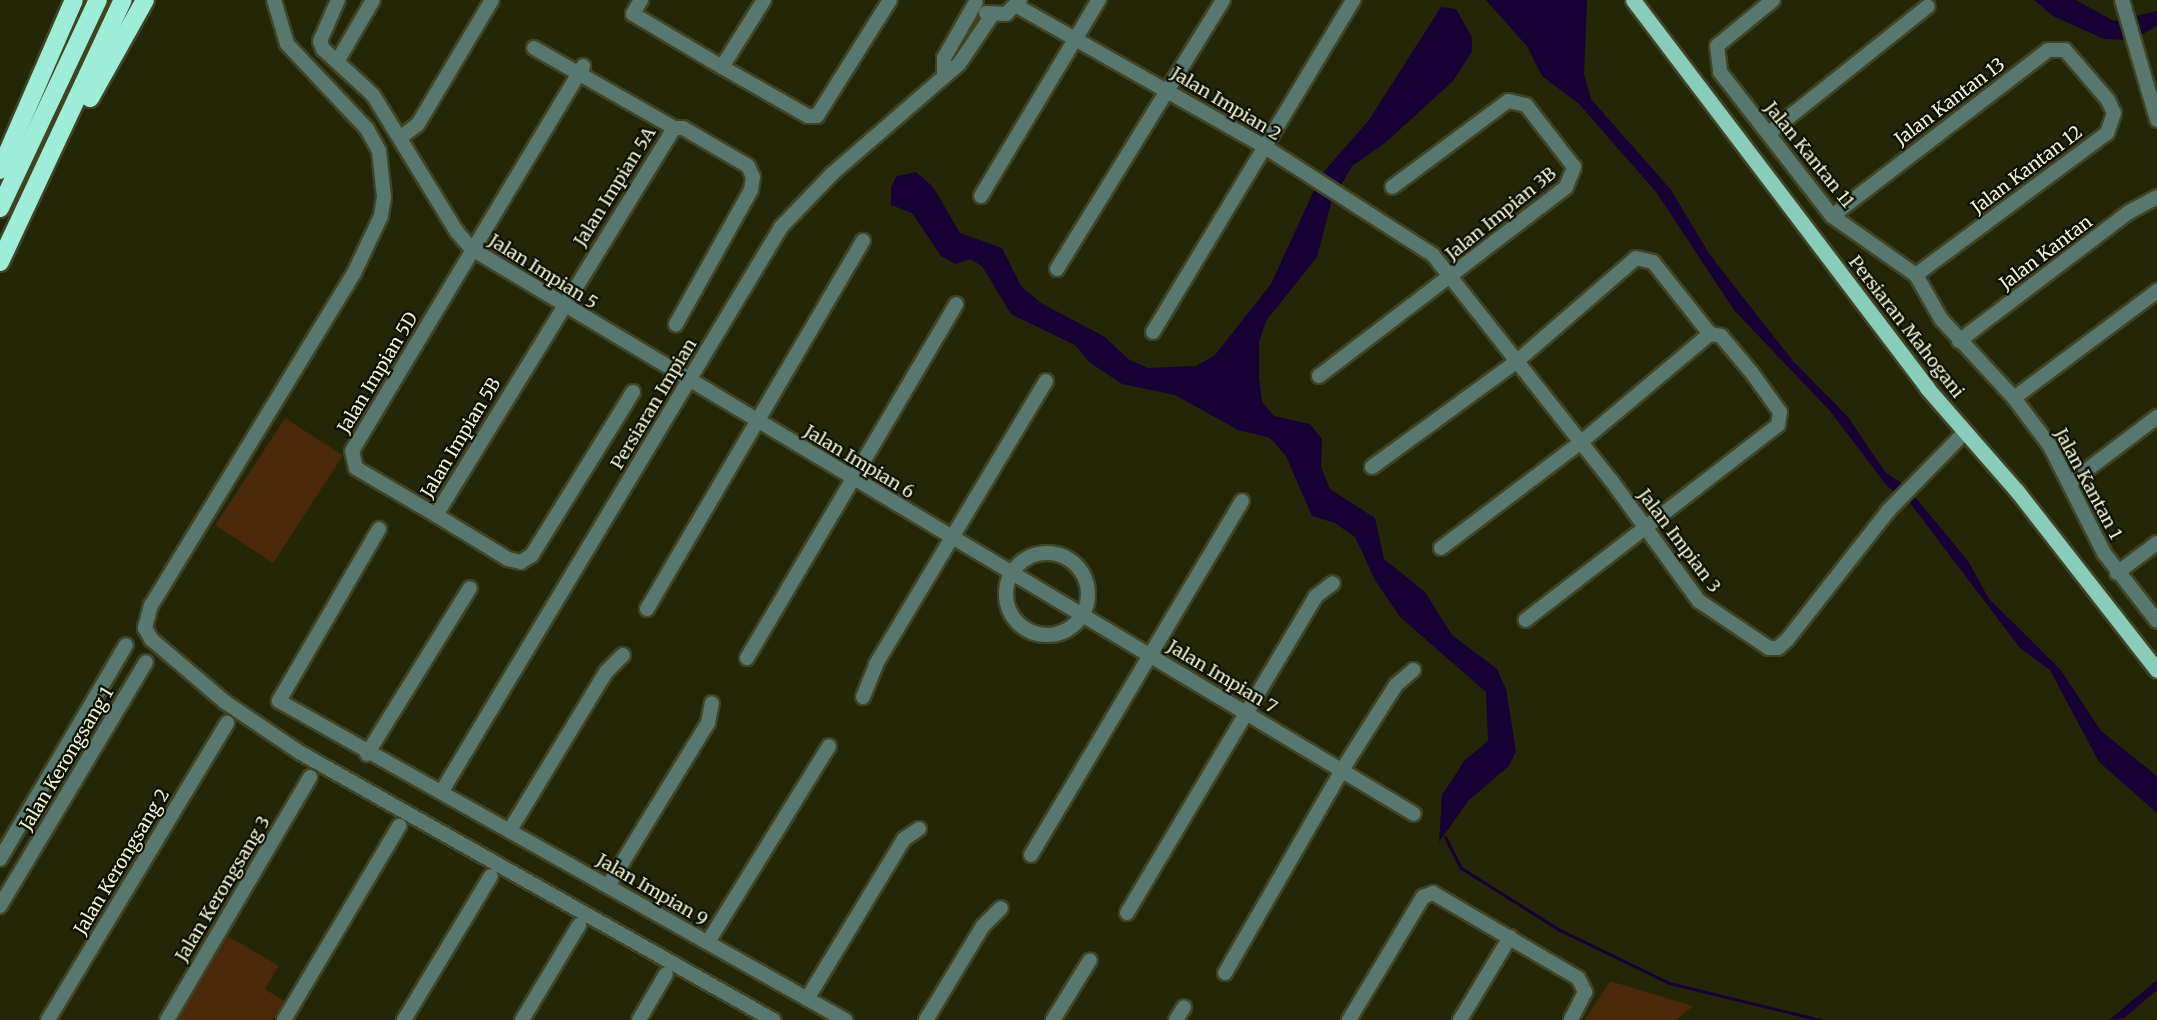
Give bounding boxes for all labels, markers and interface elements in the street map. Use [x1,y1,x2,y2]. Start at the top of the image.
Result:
street label: Jalan Kantan 13 [1891,54,2009,150]
street label: Jalan Impian 2 [1167,63,1285,145]
street label: Jalan Kantan 11 [1760,98,1858,212]
street label: Jalan Kantan 12 [1967,121,2087,219]
street label: Jalan Impian 5A [570,123,660,251]
street label: Jalan Impian 3B [1441,163,1561,265]
street label: Jalan Kantan [1995,211,2097,295]
street label: Jalan Impian 5 [485,230,601,314]
street label: Persiaran Mahogani [1844,252,1968,402]
street label: Jalan Impian 5D [333,308,423,438]
street label: Persiaran Impian [606,335,702,473]
street label: Jalan Impian 5B [417,374,505,502]
street label: Jalan Impian 6 [800,421,918,503]
street label: Jalan Kantan 1 [2050,425,2126,543]
street label: Jalan Impian 3 [1633,485,1725,597]
street label: Jalan Impian 7 [1163,636,1281,718]
street label: Jalan Kerongsang 1 [16,683,118,835]
street label: Jalan Kerongsang 2 [70,785,174,939]
street label: Jalan Kerongsang 3 [171,812,275,966]
street label: Jalan Impian 9 [593,849,711,931]

